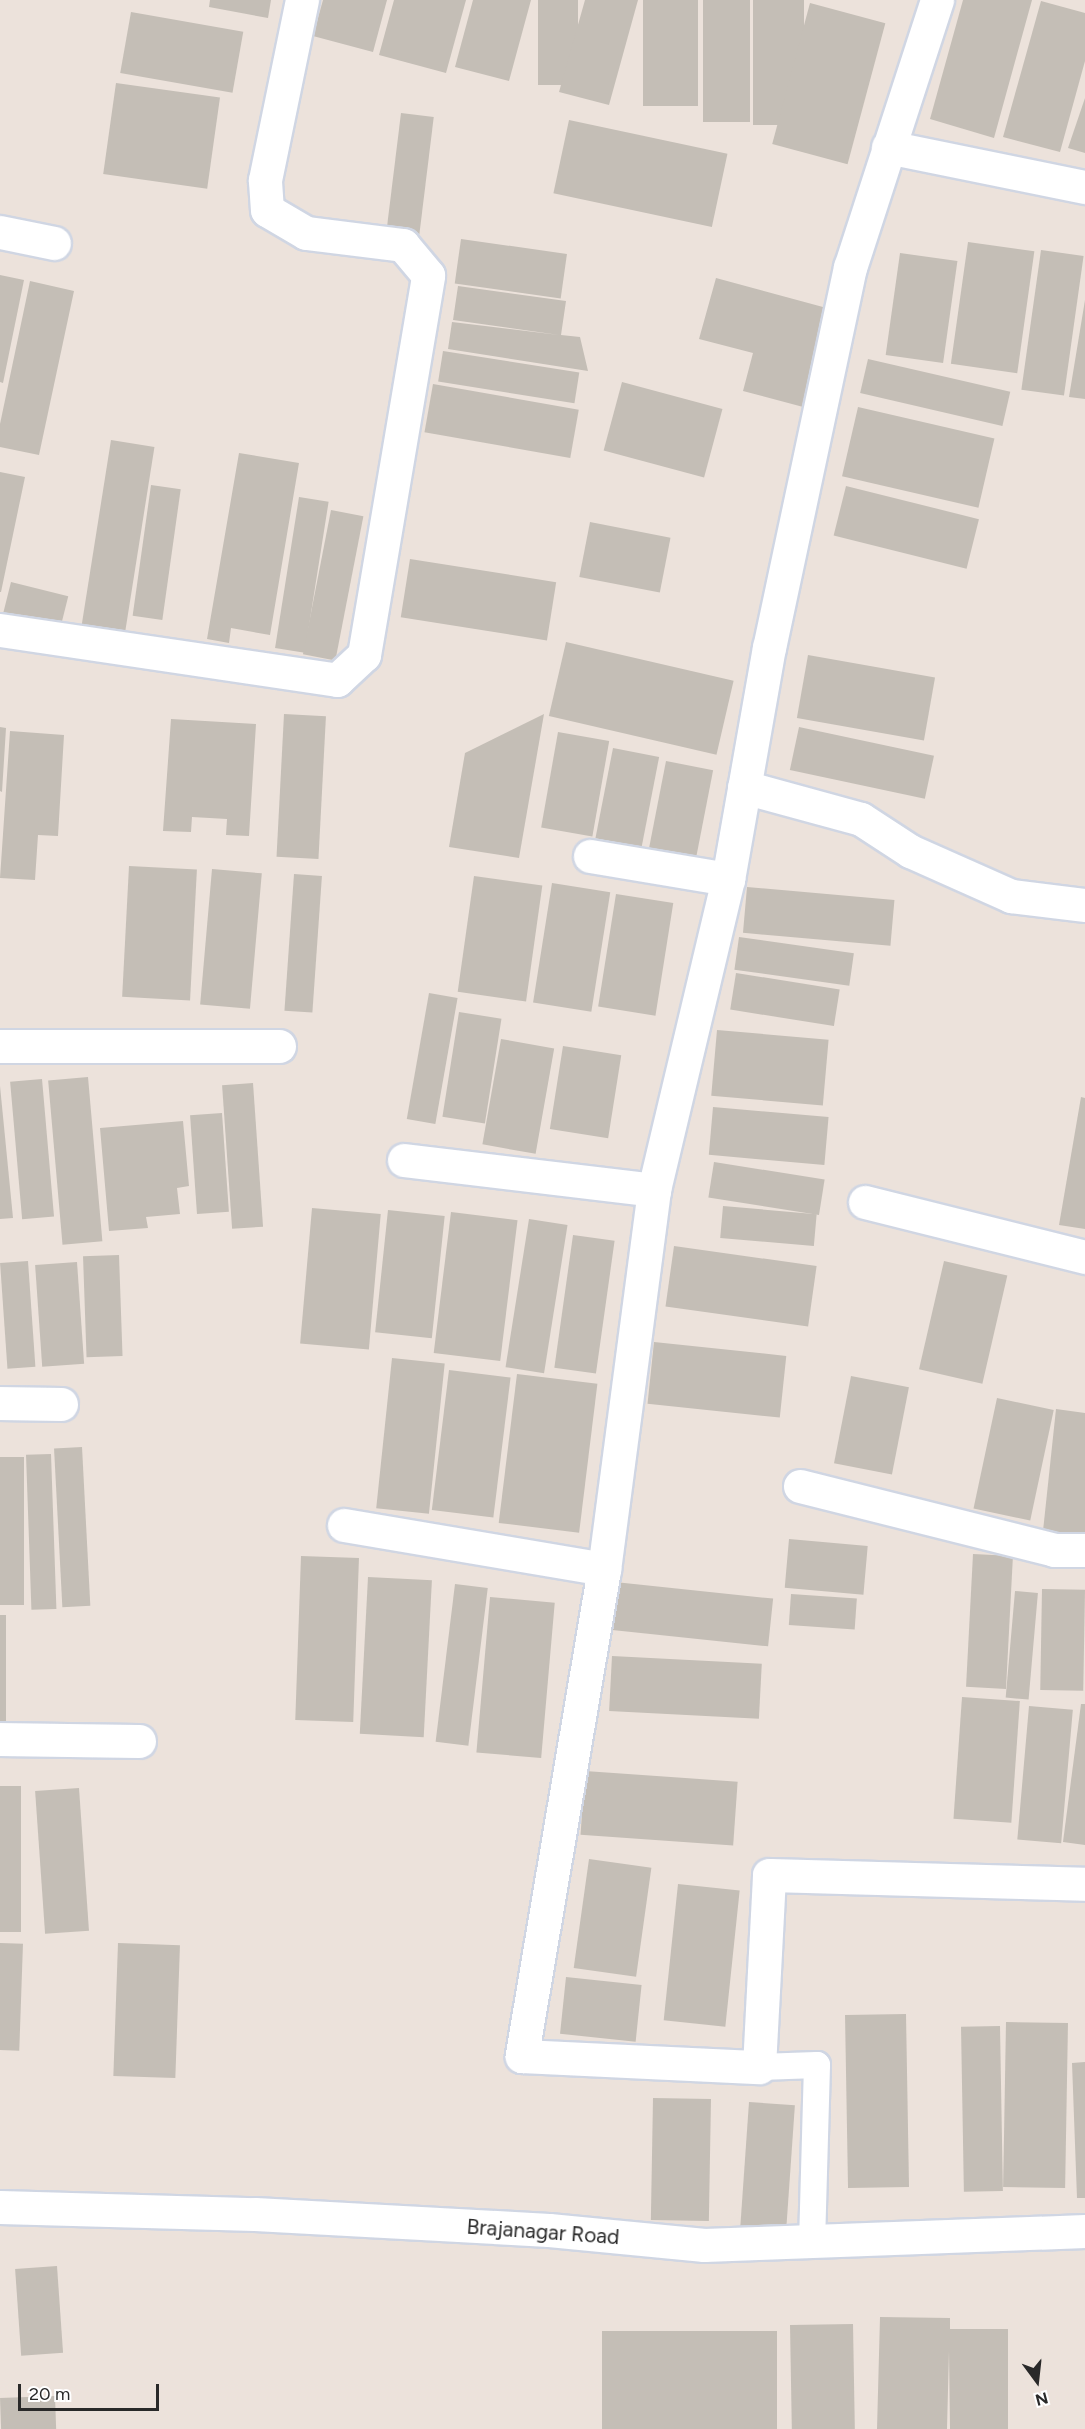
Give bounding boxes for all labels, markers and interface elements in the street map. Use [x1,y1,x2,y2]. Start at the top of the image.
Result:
street label: Brajanagar Road [466,2214,620,2250]
north arrow [1007,2351,1067,2411]
scale bar [21,2372,162,2410]
text: 20 m [29,2383,70,2405]
text: N [1033,2388,1050,2410]

